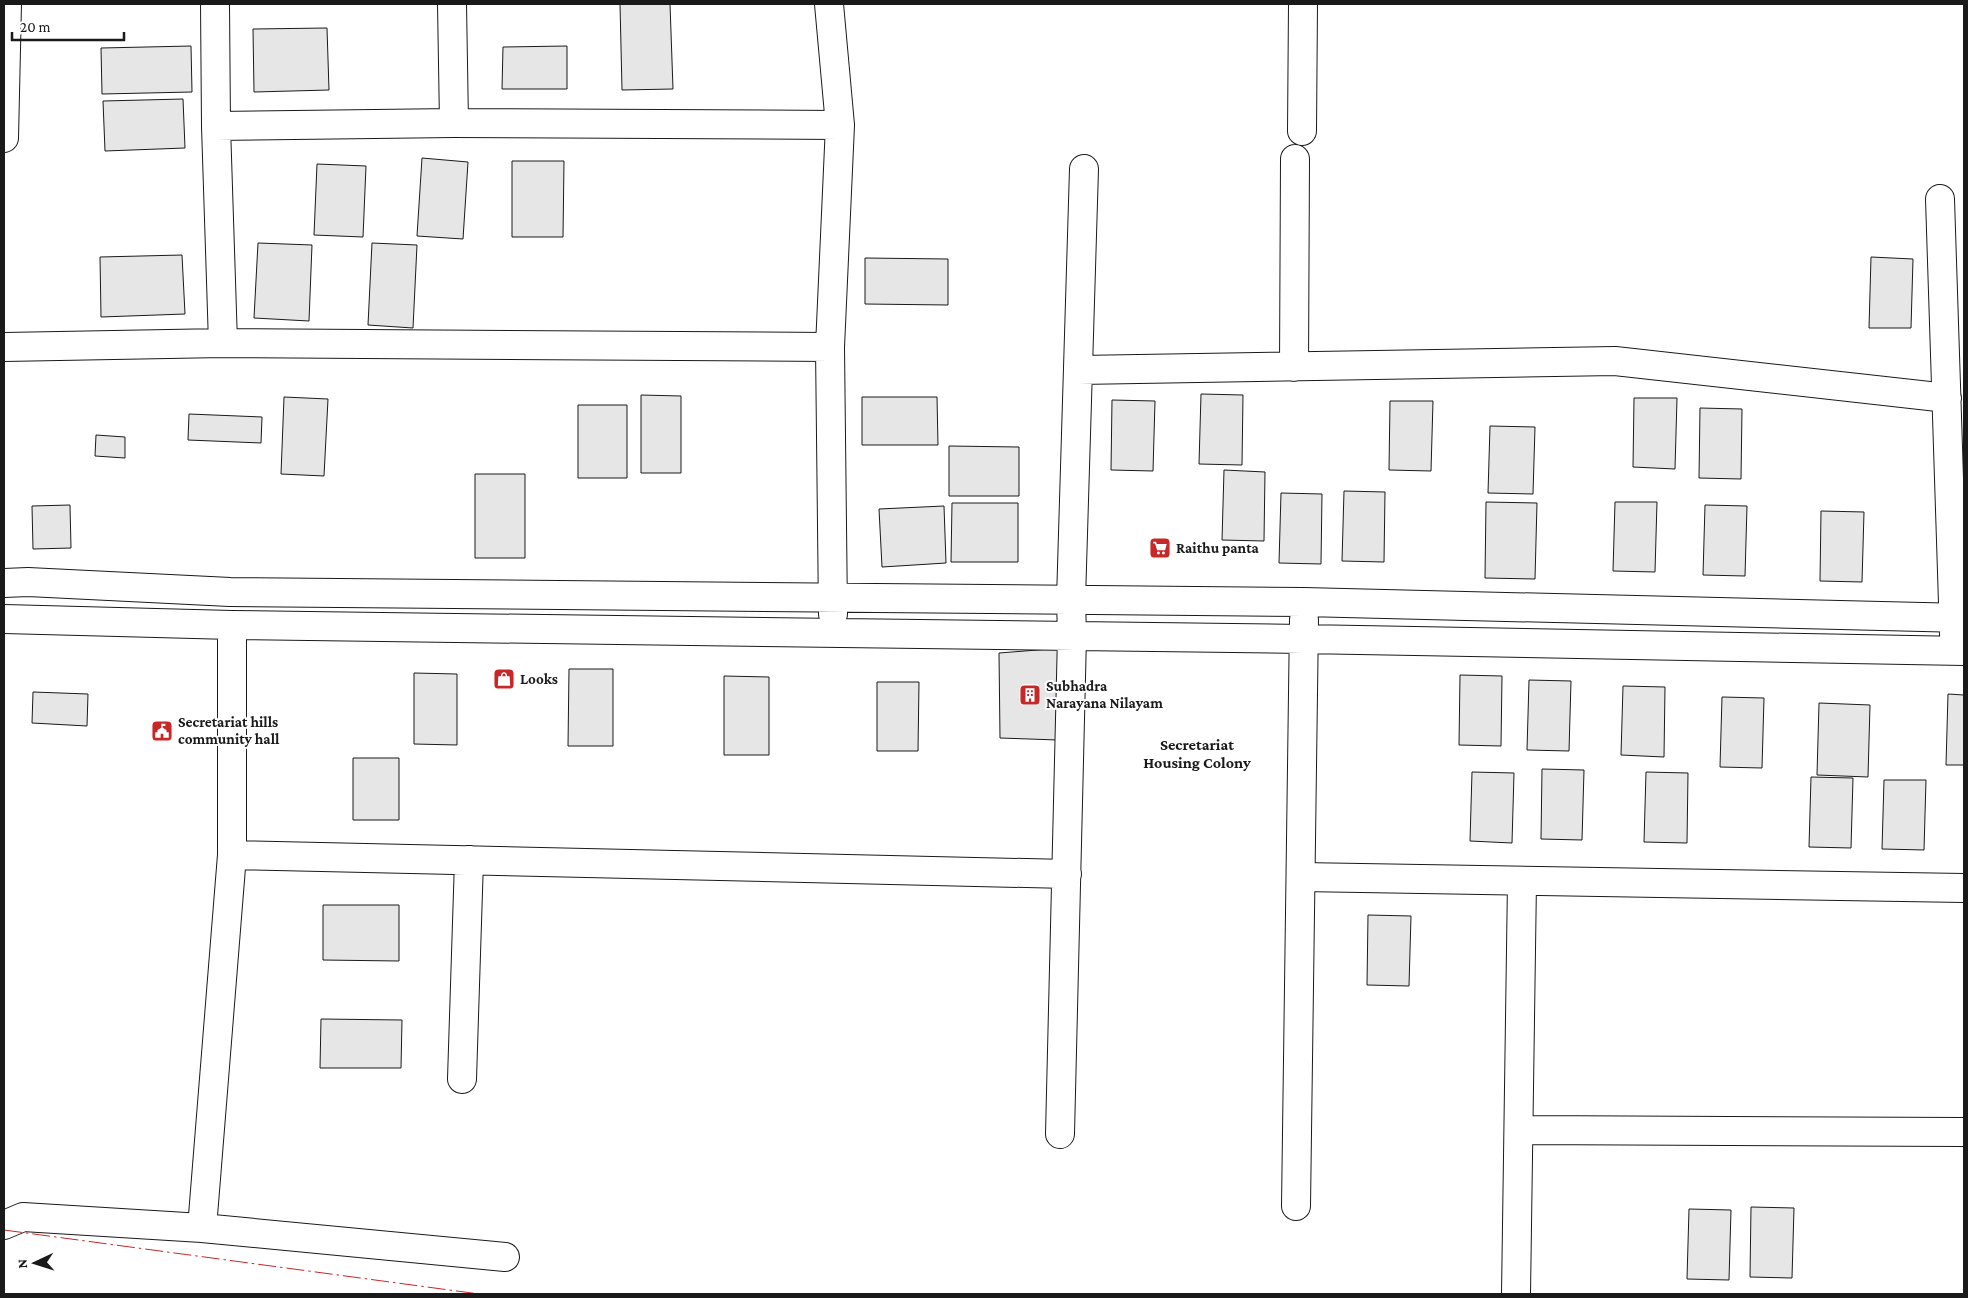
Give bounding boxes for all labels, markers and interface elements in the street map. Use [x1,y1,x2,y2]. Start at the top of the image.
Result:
scale bar [12,10,125,42]
text: 20 m [20,19,51,35]
supermarket icon: Raithu panta [1148,536,1172,560]
place label: Raithu panta [1176,540,1260,556]
shop icon: Looks [492,667,516,691]
place label: Looks [520,671,558,687]
place label: Subhadra Narayana Nilayam [1046,678,1163,711]
building icon: Subhadra Narayana Nilayam [1018,683,1042,707]
place label: Secretariat hills community hall [178,714,280,747]
public building icon: Secretariat hills community hall [150,719,174,743]
district label: Secretariat Housing Colony [1143,736,1251,771]
north arrow [10,1238,60,1288]
text: N [14,1258,30,1269]

